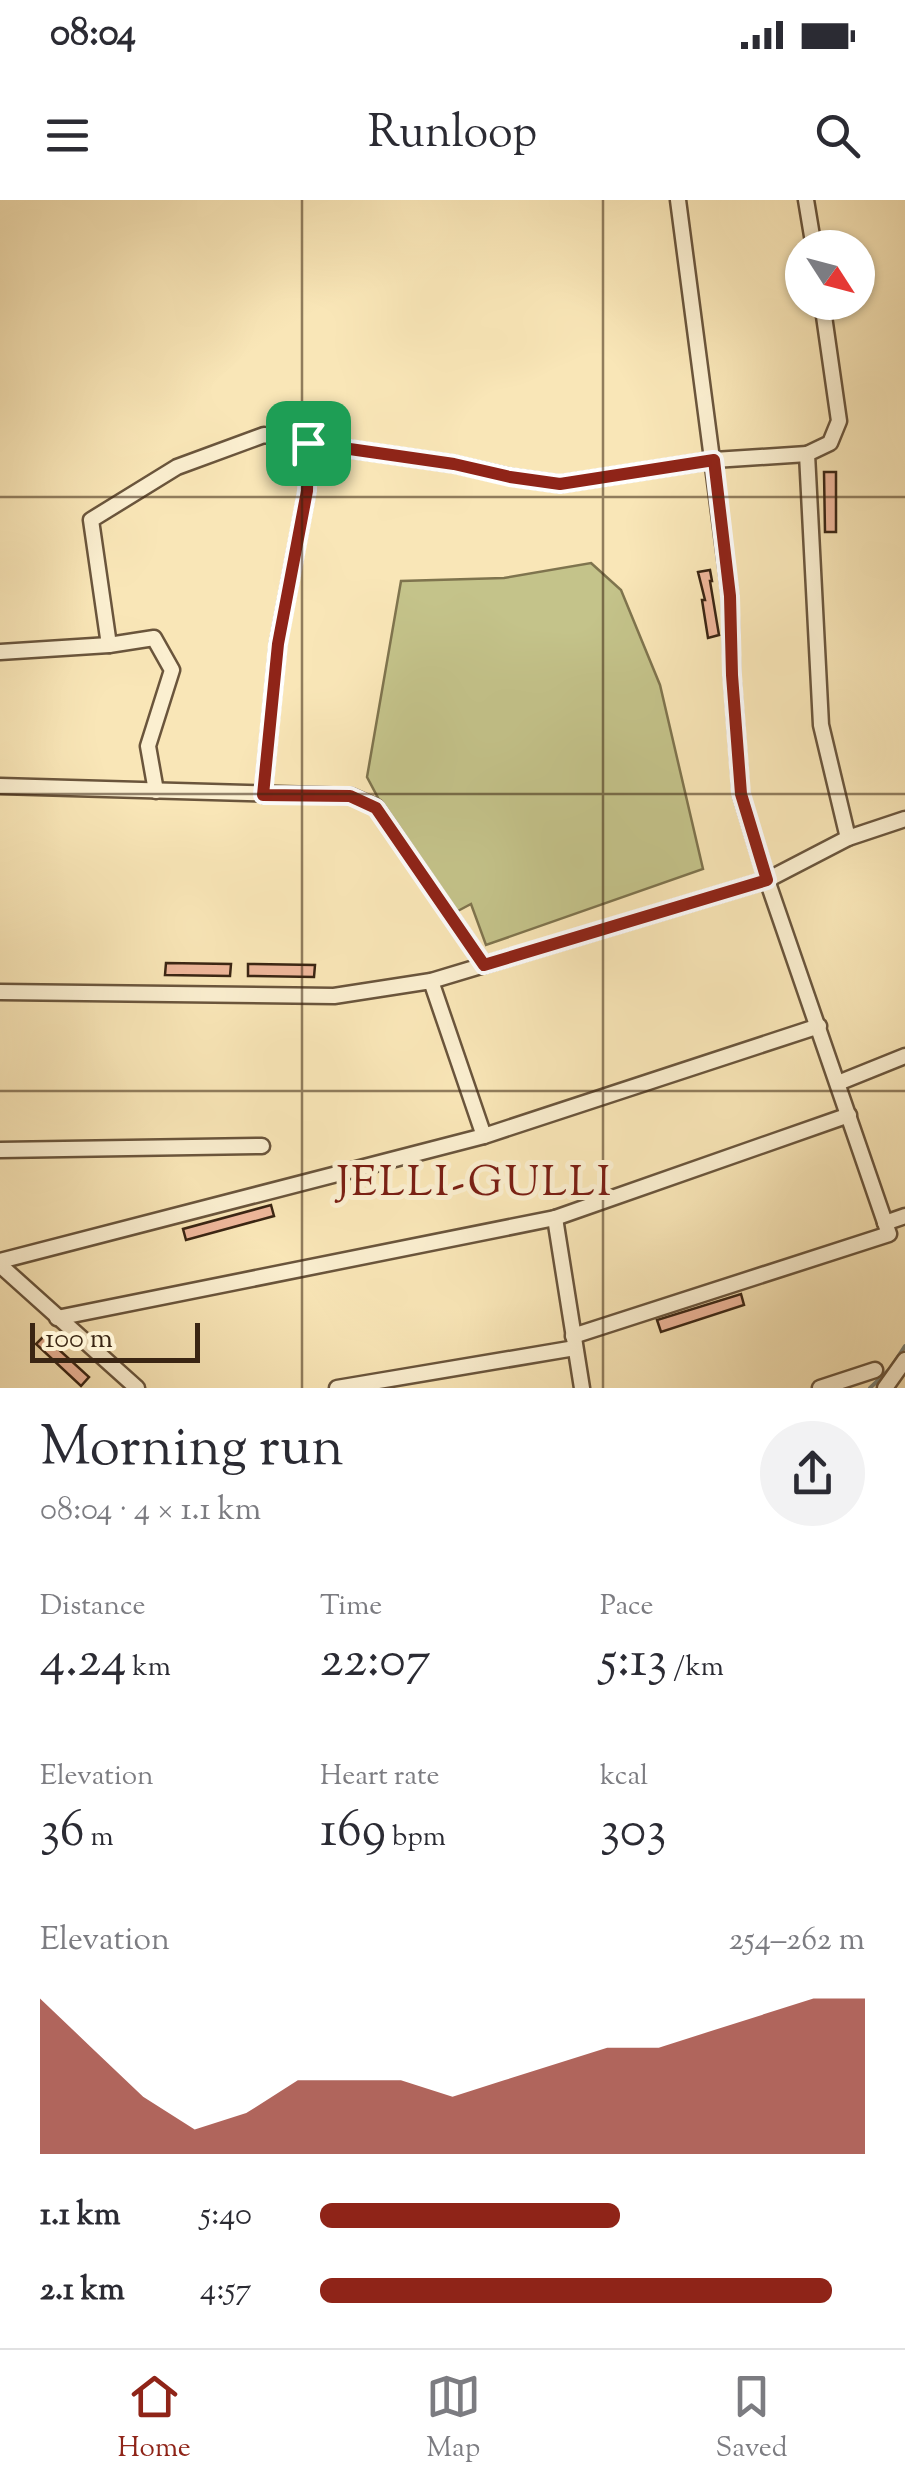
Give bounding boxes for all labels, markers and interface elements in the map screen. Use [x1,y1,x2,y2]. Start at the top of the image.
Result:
text: 08:04 [50,8,136,62]
text: Runloop [368,103,537,168]
icon: menu [40,108,95,163]
icon: search [810,108,865,163]
north arrow [785,230,875,320]
map controls [785,230,875,320]
pin [266,401,351,486]
icon: arrive [281,416,336,471]
district label: JELLI-GULLI [335,1155,613,1215]
scale bar [30,1318,200,1362]
text: 100 m [45,1320,113,1360]
text: Morning run [40,1411,344,1490]
button: share [760,1421,865,1526]
text: 08:04 · 4 × 1.1 km [40,1488,261,1534]
text: Distance [40,1587,146,1627]
text: Time [320,1587,382,1627]
text: Pace [600,1587,654,1627]
text: 4.24 [40,1627,126,1699]
text: 22:07 [320,1627,431,1699]
text: 5:13 [600,1627,667,1699]
text: km [126,1648,171,1688]
text: /km [667,1648,724,1688]
text: Elevation [40,1757,154,1797]
text: Heart rate [320,1757,440,1797]
text: kcal [600,1757,648,1797]
text: 36 [40,1797,85,1869]
text: 169 [320,1797,386,1869]
text: 303 [600,1797,666,1869]
text: m [85,1818,114,1858]
text: bpm [386,1818,446,1858]
text: Elevation [40,1918,170,1964]
text: 254–262 m [729,1918,865,1964]
text: 1.1 km [40,2193,121,2239]
text: 5:40 [200,2193,252,2239]
text: 2.1 km [40,2268,125,2314]
text: 4:57 [200,2268,251,2314]
tab: Home [117,2369,191,2469]
tab: Map [426,2369,481,2469]
tab: Saved [716,2369,788,2469]

